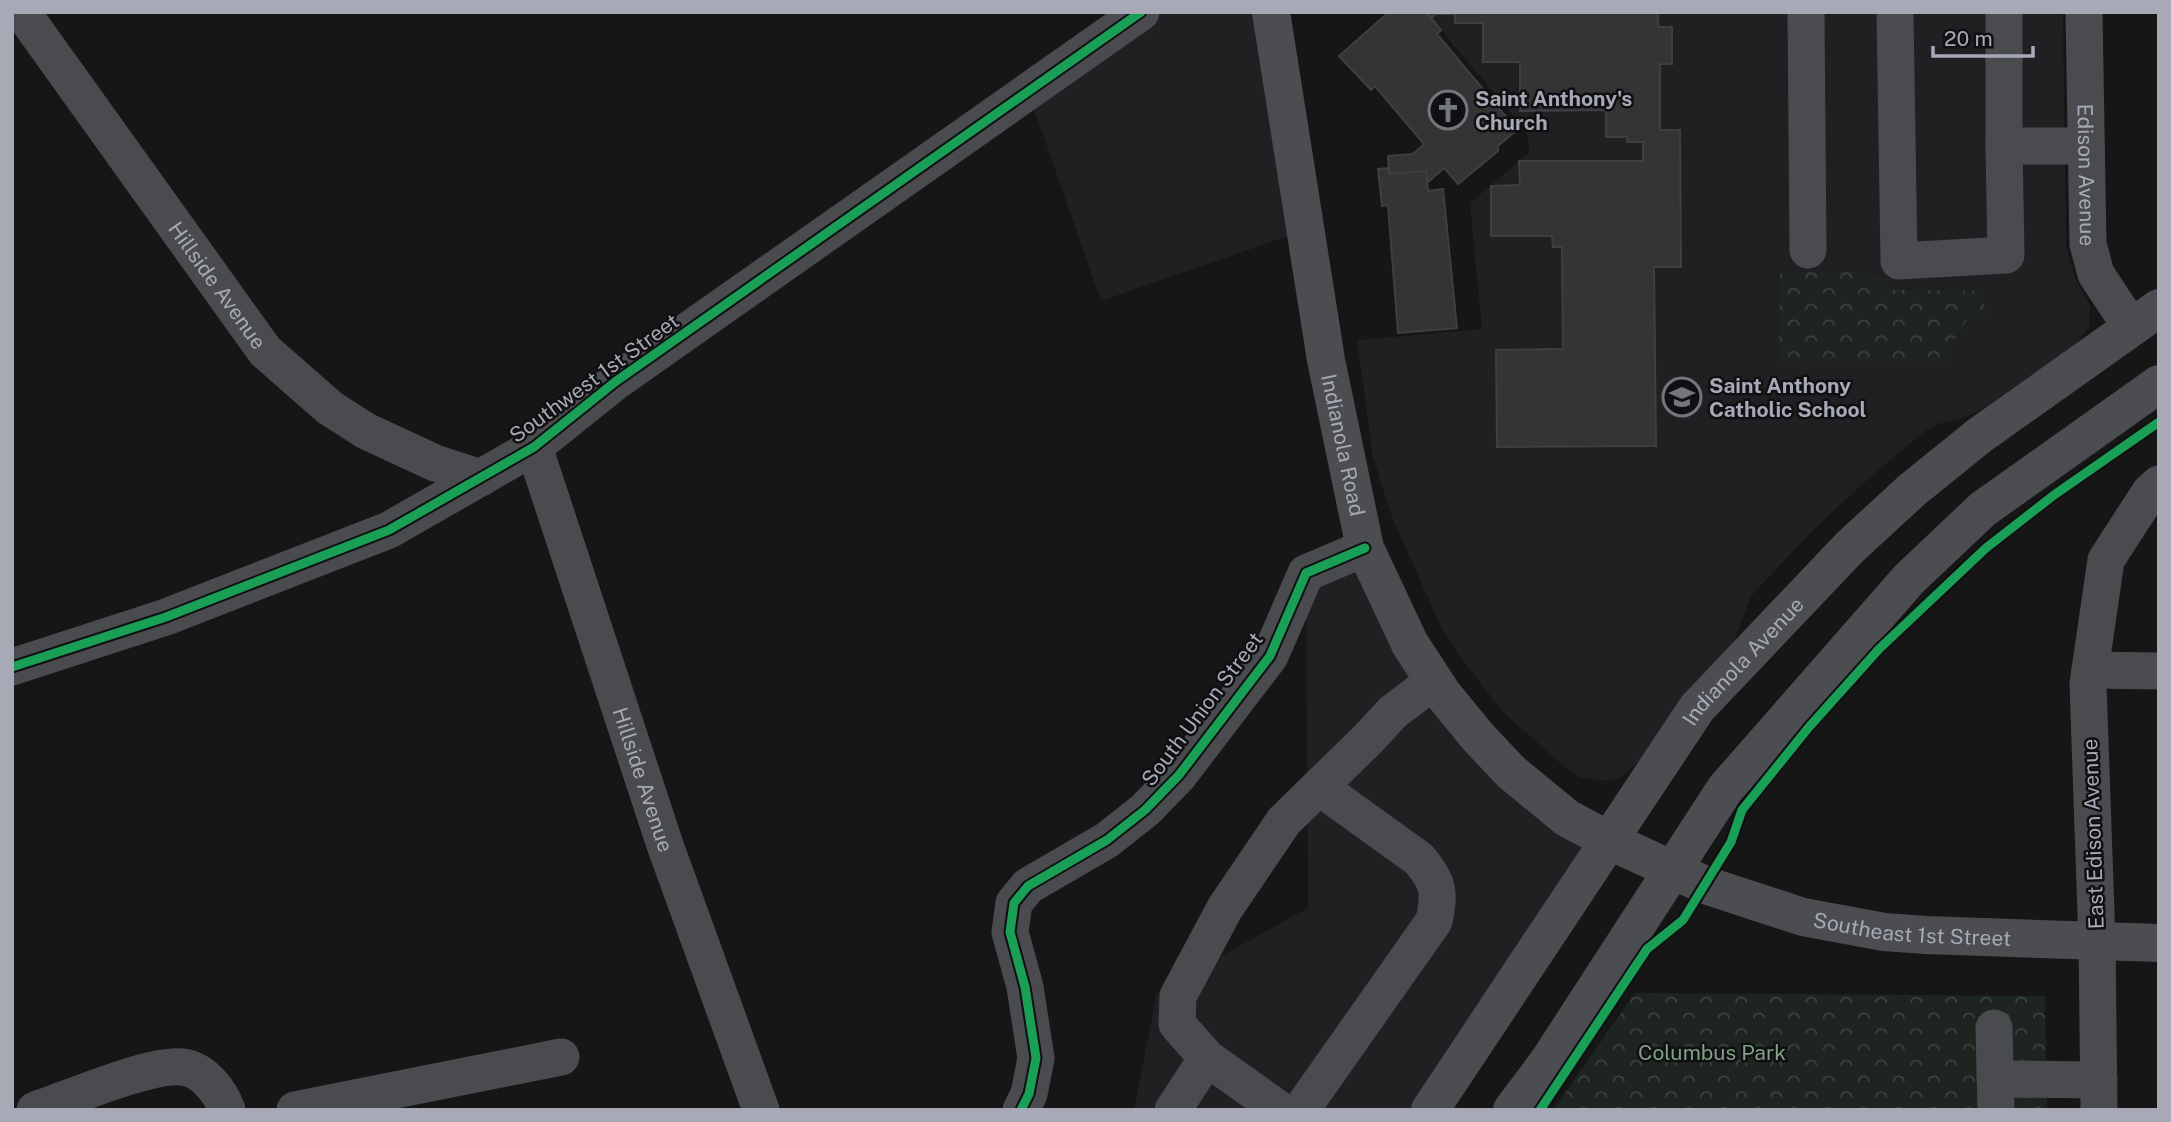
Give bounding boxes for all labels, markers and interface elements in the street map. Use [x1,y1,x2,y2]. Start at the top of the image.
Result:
scale bar [1933,14,2033,58]
text: 20 m [1944,26,1993,51]
place label: Saint Anthony's Church [1475,86,1632,135]
church icon: Saint Anthony's Church [1427,89,1469,131]
street label: Edison Avenue [2073,103,2101,247]
street label: Hillside Avenue [164,216,272,354]
street label: Southwest 1st Street [504,308,684,448]
street label: Indianola Road [1317,372,1371,518]
place label: Saint Anthony Catholic School [1709,373,1867,422]
school or university icon: Saint Anthony Catholic School [1661,376,1703,418]
street label: Indianola Avenue [1677,592,1809,730]
street label: South Union Street [1136,627,1268,791]
street label: Hillside Avenue [608,704,679,855]
street label: East Edison Avenue [2077,738,2109,930]
street label: Southeast 1st Street [1811,907,2012,950]
park label: Columbus Park [1638,1040,1786,1065]

